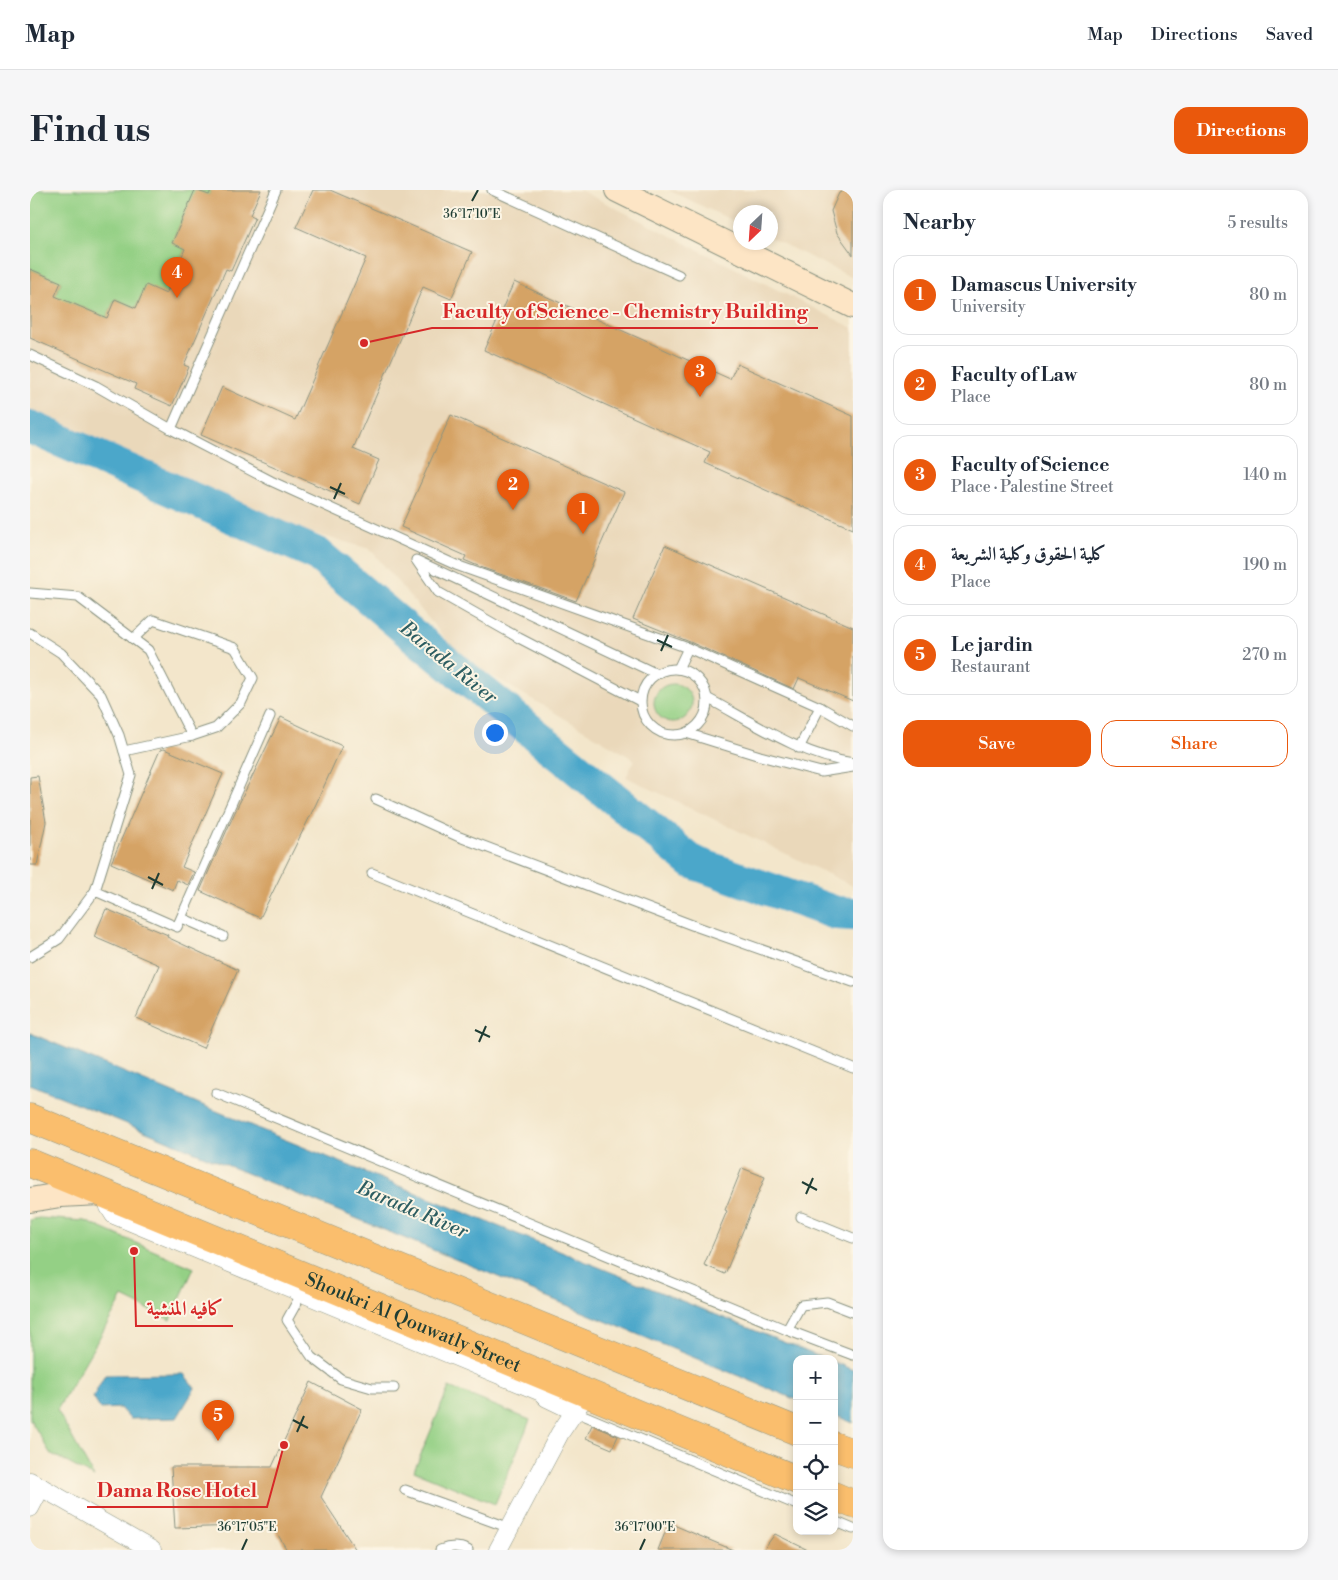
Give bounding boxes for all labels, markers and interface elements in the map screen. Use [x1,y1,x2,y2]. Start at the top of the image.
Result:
text: Map [25,20,75,50]
text: Map [1087,23,1123,46]
text: Directions [1151,23,1238,46]
text: Saved [1266,23,1313,46]
button: Directions [1174,107,1308,154]
text: Find us [30,109,150,152]
north arrow [733,205,778,250]
text: 36°17'10"E [443,207,501,222]
text: Nearby [903,210,976,236]
text: 5 results [1227,213,1288,233]
pin: 4 [161,257,193,298]
text: Damascus University [951,273,1137,297]
text: 1 [916,285,924,305]
text: 80 m [1249,285,1287,305]
callout: Faculty of Science - Chemistry Building [432,293,818,328]
text: University [951,297,1025,317]
text: Faculty of Science - Chemistry Building [442,300,809,325]
pin: 3 [684,356,716,397]
text: Faculty of Law [951,363,1077,387]
text: 2 [915,375,925,395]
text: 80 m [1249,375,1287,395]
text: Place [951,387,991,407]
text: Faculty of Science [951,453,1109,477]
text: 3 [915,465,925,485]
text: 140 m [1243,465,1287,485]
pin: 2 [497,469,529,510]
text: Place · Palestine Street [951,477,1114,497]
pin: 1 [567,493,599,534]
text: كلية الحقوق وكلية الشريعة [951,542,1106,566]
text: 4 [915,555,925,575]
text: 190 m [1243,555,1287,575]
text: Place [951,572,991,592]
water label: Barada River [394,616,502,710]
text: Le jardin [951,633,1033,657]
text: 5 [915,645,925,665]
text: 270 m [1242,645,1287,665]
text: Restaurant [951,657,1030,677]
your location [482,720,508,746]
button: Save [903,720,1091,767]
button: Share [1101,720,1288,767]
water label: Barada River [352,1175,472,1245]
street label: Shoukri Al Qouwatly Street [301,1267,525,1378]
callout: كافيه المنشية [136,1291,233,1326]
text: كافيه المنشية [146,1297,224,1322]
map controls [793,1355,838,1535]
button: + [793,1355,838,1400]
pin: 5 [202,1400,234,1441]
button: − [793,1400,838,1445]
button: locate [793,1445,838,1490]
callout: Dama Rose Hotel [87,1472,267,1507]
text: Dama Rose Hotel [97,1479,258,1504]
button: layers [793,1490,838,1535]
text: 36°17'05"E [217,1520,277,1535]
text: 36°17'00"E [615,1520,675,1535]

